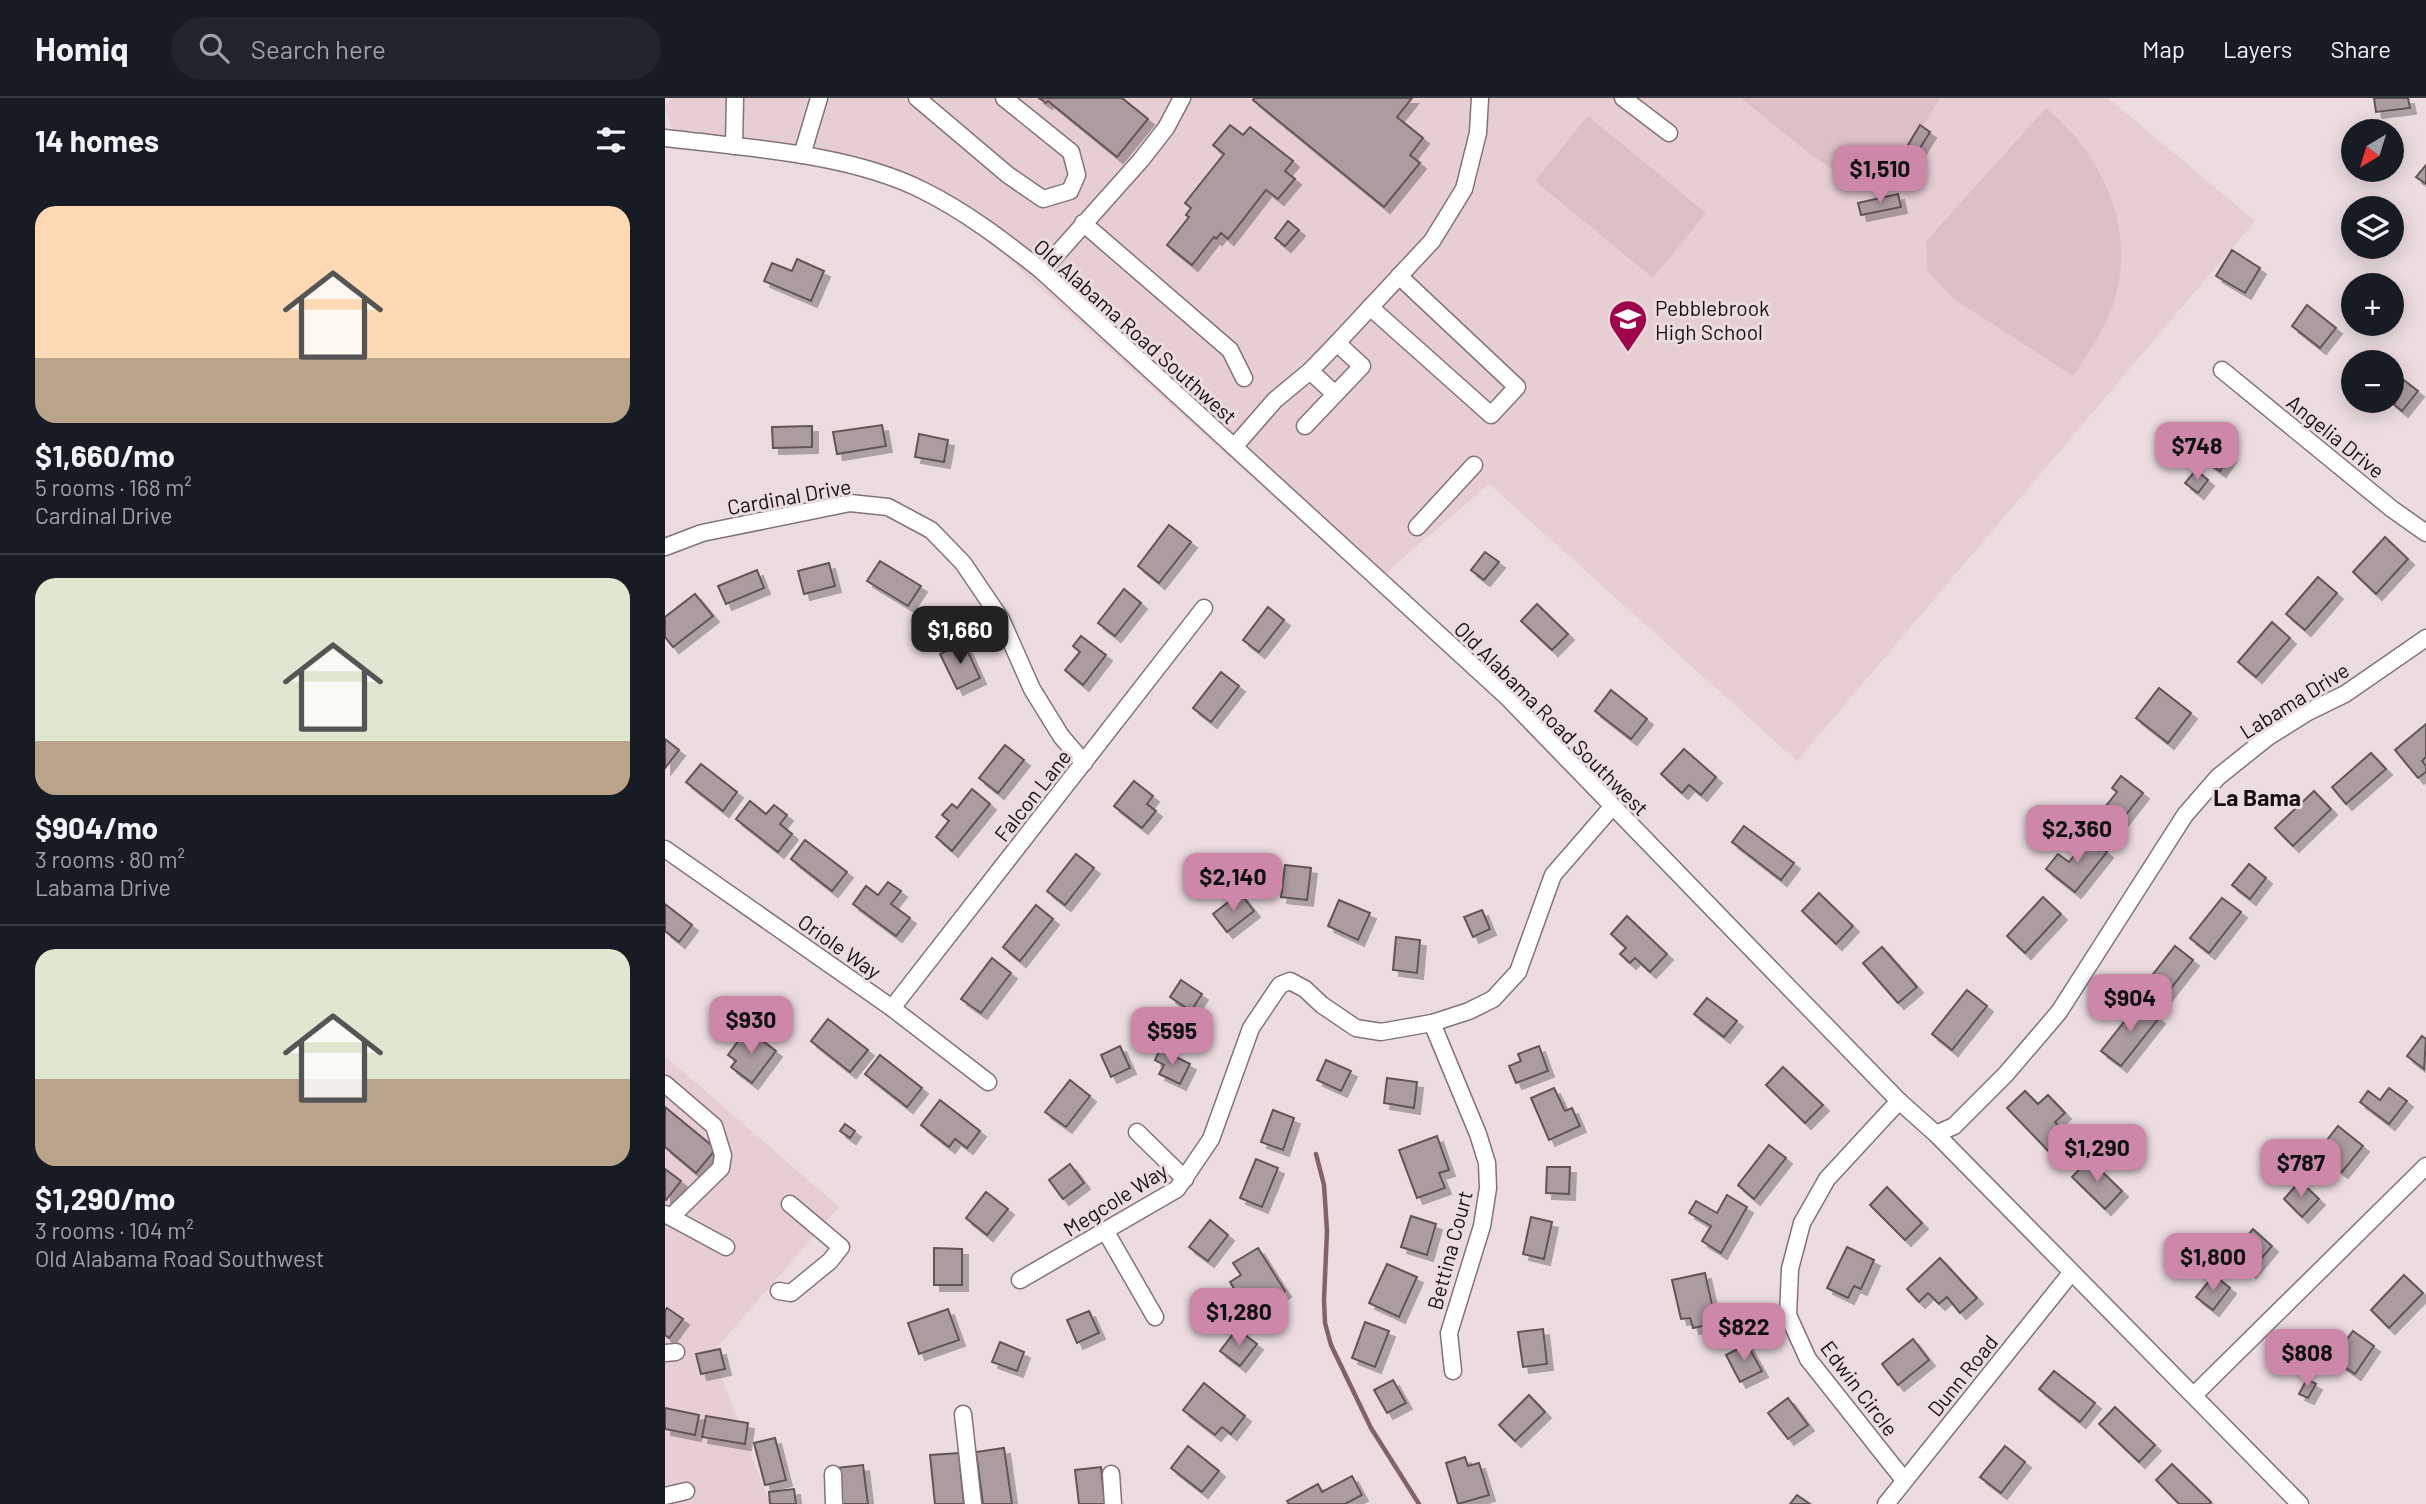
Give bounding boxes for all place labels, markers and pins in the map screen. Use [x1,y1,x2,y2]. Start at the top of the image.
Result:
pin: $1,510 [1823,146,1937,205]
place label: Pebblebrook High School [1655,295,1770,344]
school or university icon: Pebblebrook High School [1607,298,1649,353]
pin: $748 [2156,422,2238,482]
pin: $1,660 [903,606,1017,666]
pin: $2,360 [2020,806,2134,865]
pin: $2,140 [1176,854,1290,913]
pin: $904 [2089,974,2171,1034]
pin: $930 [710,996,792,1056]
pin: $595 [1131,1007,1213,1067]
pin: $1,290 [2040,1124,2154,1184]
pin: $787 [2260,1140,2342,1199]
pin: $1,800 [2156,1234,2270,1293]
pin: $1,280 [1182,1288,1296,1348]
pin: $822 [1703,1304,1785,1363]
pin: $808 [2266,1330,2348,1389]

